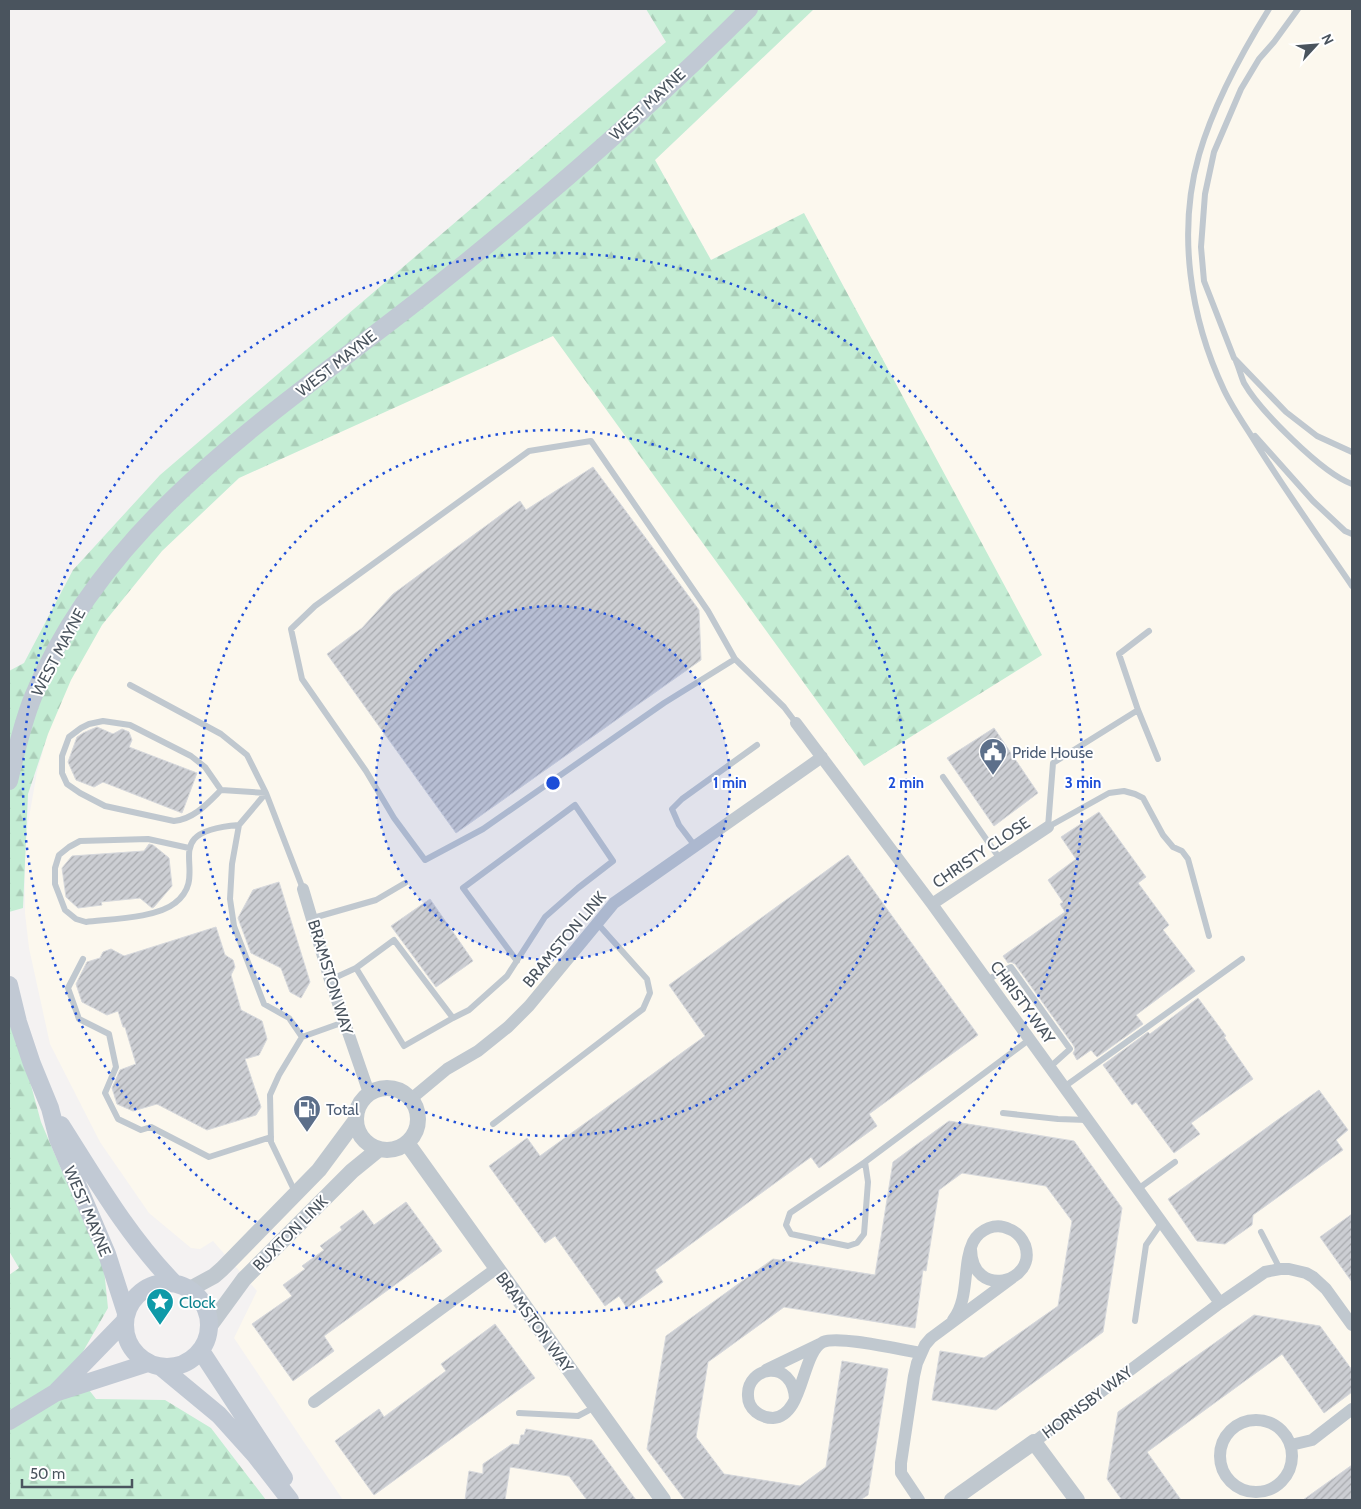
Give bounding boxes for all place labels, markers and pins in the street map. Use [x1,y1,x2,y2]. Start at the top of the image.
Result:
public building icon: Pride House [978,737,1008,776]
place label: Pride House [1012,743,1093,762]
centre of rings [544,774,562,792]
fuel station icon: Total [292,1094,322,1133]
place label: Total [326,1100,359,1119]
place icon: Clock [145,1287,175,1326]
place label: Clock [179,1293,217,1312]

